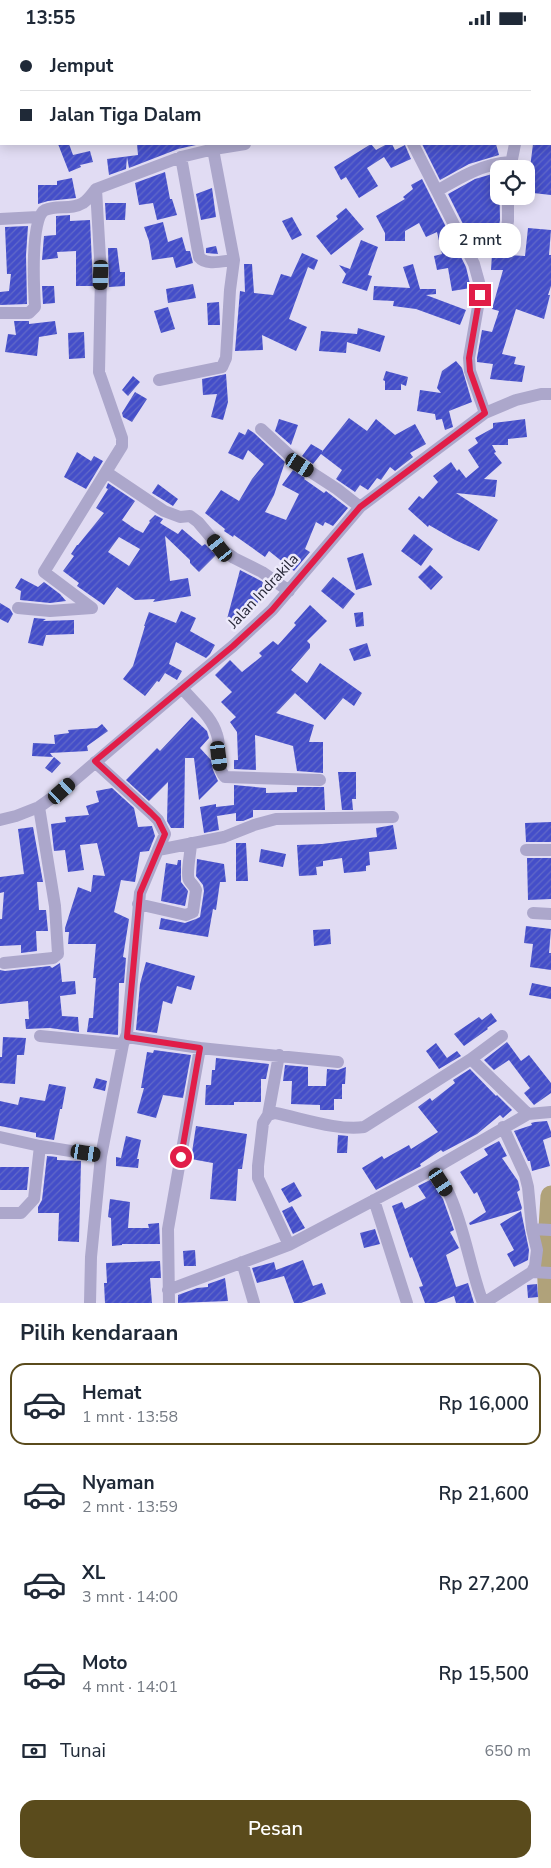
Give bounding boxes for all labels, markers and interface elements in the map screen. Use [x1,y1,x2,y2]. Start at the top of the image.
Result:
text: 13:55 [25,5,75,31]
text: Jemput [50,53,113,79]
text: Jalan Tiga Dalam [50,102,201,128]
map controls [490,160,535,205]
button: locate [490,160,535,205]
callout: 2 mnt [439,223,521,257]
text: 2 mnt [459,229,501,251]
car [92,260,109,290]
route end [469,284,491,306]
car [283,451,316,479]
car [204,532,235,564]
street label: Jalan Indrakila [223,549,303,633]
car [209,740,228,772]
car [45,775,78,807]
car [70,1143,101,1163]
route start [170,1146,192,1168]
car [426,1165,455,1199]
text: Pilih kendaraan [20,1318,178,1348]
text: Hemat [82,1380,141,1406]
icon: car [22,1382,67,1427]
text: Rp 16,000 [438,1391,529,1417]
text: 1 mnt · 13:58 [82,1406,178,1428]
text: Nyaman [82,1470,155,1496]
icon: car [22,1472,67,1517]
text: Rp 21,600 [438,1481,529,1507]
text: 2 mnt · 13:59 [82,1496,178,1518]
text: XL [82,1560,105,1586]
icon: car [22,1562,67,1607]
text: Rp 27,200 [438,1571,529,1597]
text: 3 mnt · 14:00 [82,1586,178,1608]
text: Moto [82,1650,128,1676]
icon: car [22,1652,67,1697]
text: Rp 15,500 [438,1661,529,1687]
text: 4 mnt · 14:01 [82,1676,178,1698]
icon: cash [20,1737,48,1765]
text: Tunai [60,1738,106,1764]
text: 650 m [484,1740,531,1762]
button: Pesan [20,1800,531,1858]

